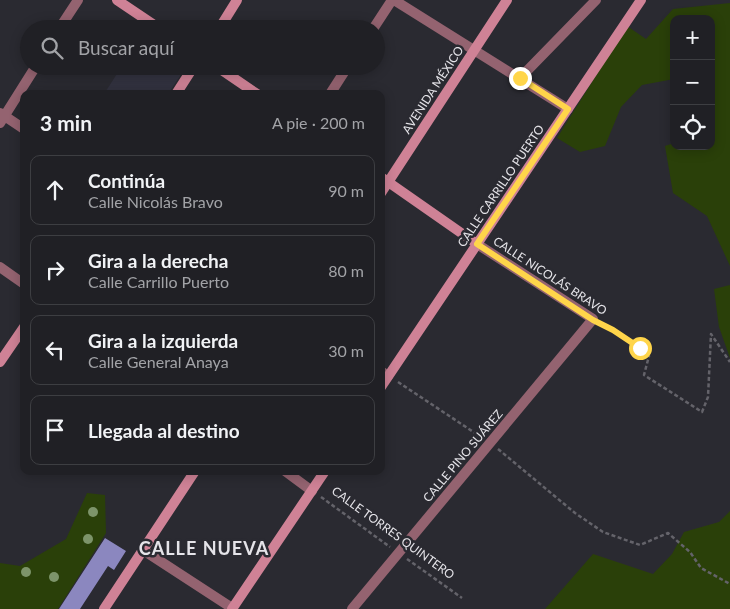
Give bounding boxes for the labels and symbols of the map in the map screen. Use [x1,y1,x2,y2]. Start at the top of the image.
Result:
street label: AVENIDA MÉXICO [399,43,467,136]
route end [509,67,532,90]
street label: CALLE CARRILLO PUERTO [454,121,547,250]
street label: CALLE NICOLÁS BRAVO [491,233,610,318]
route start [629,337,652,360]
street label: CALLE PINO SUÁREZ [420,406,506,505]
street label: CALLE TORRES QUINTERO [329,483,458,582]
district label: CALLE NUEVA [139,537,269,559]

